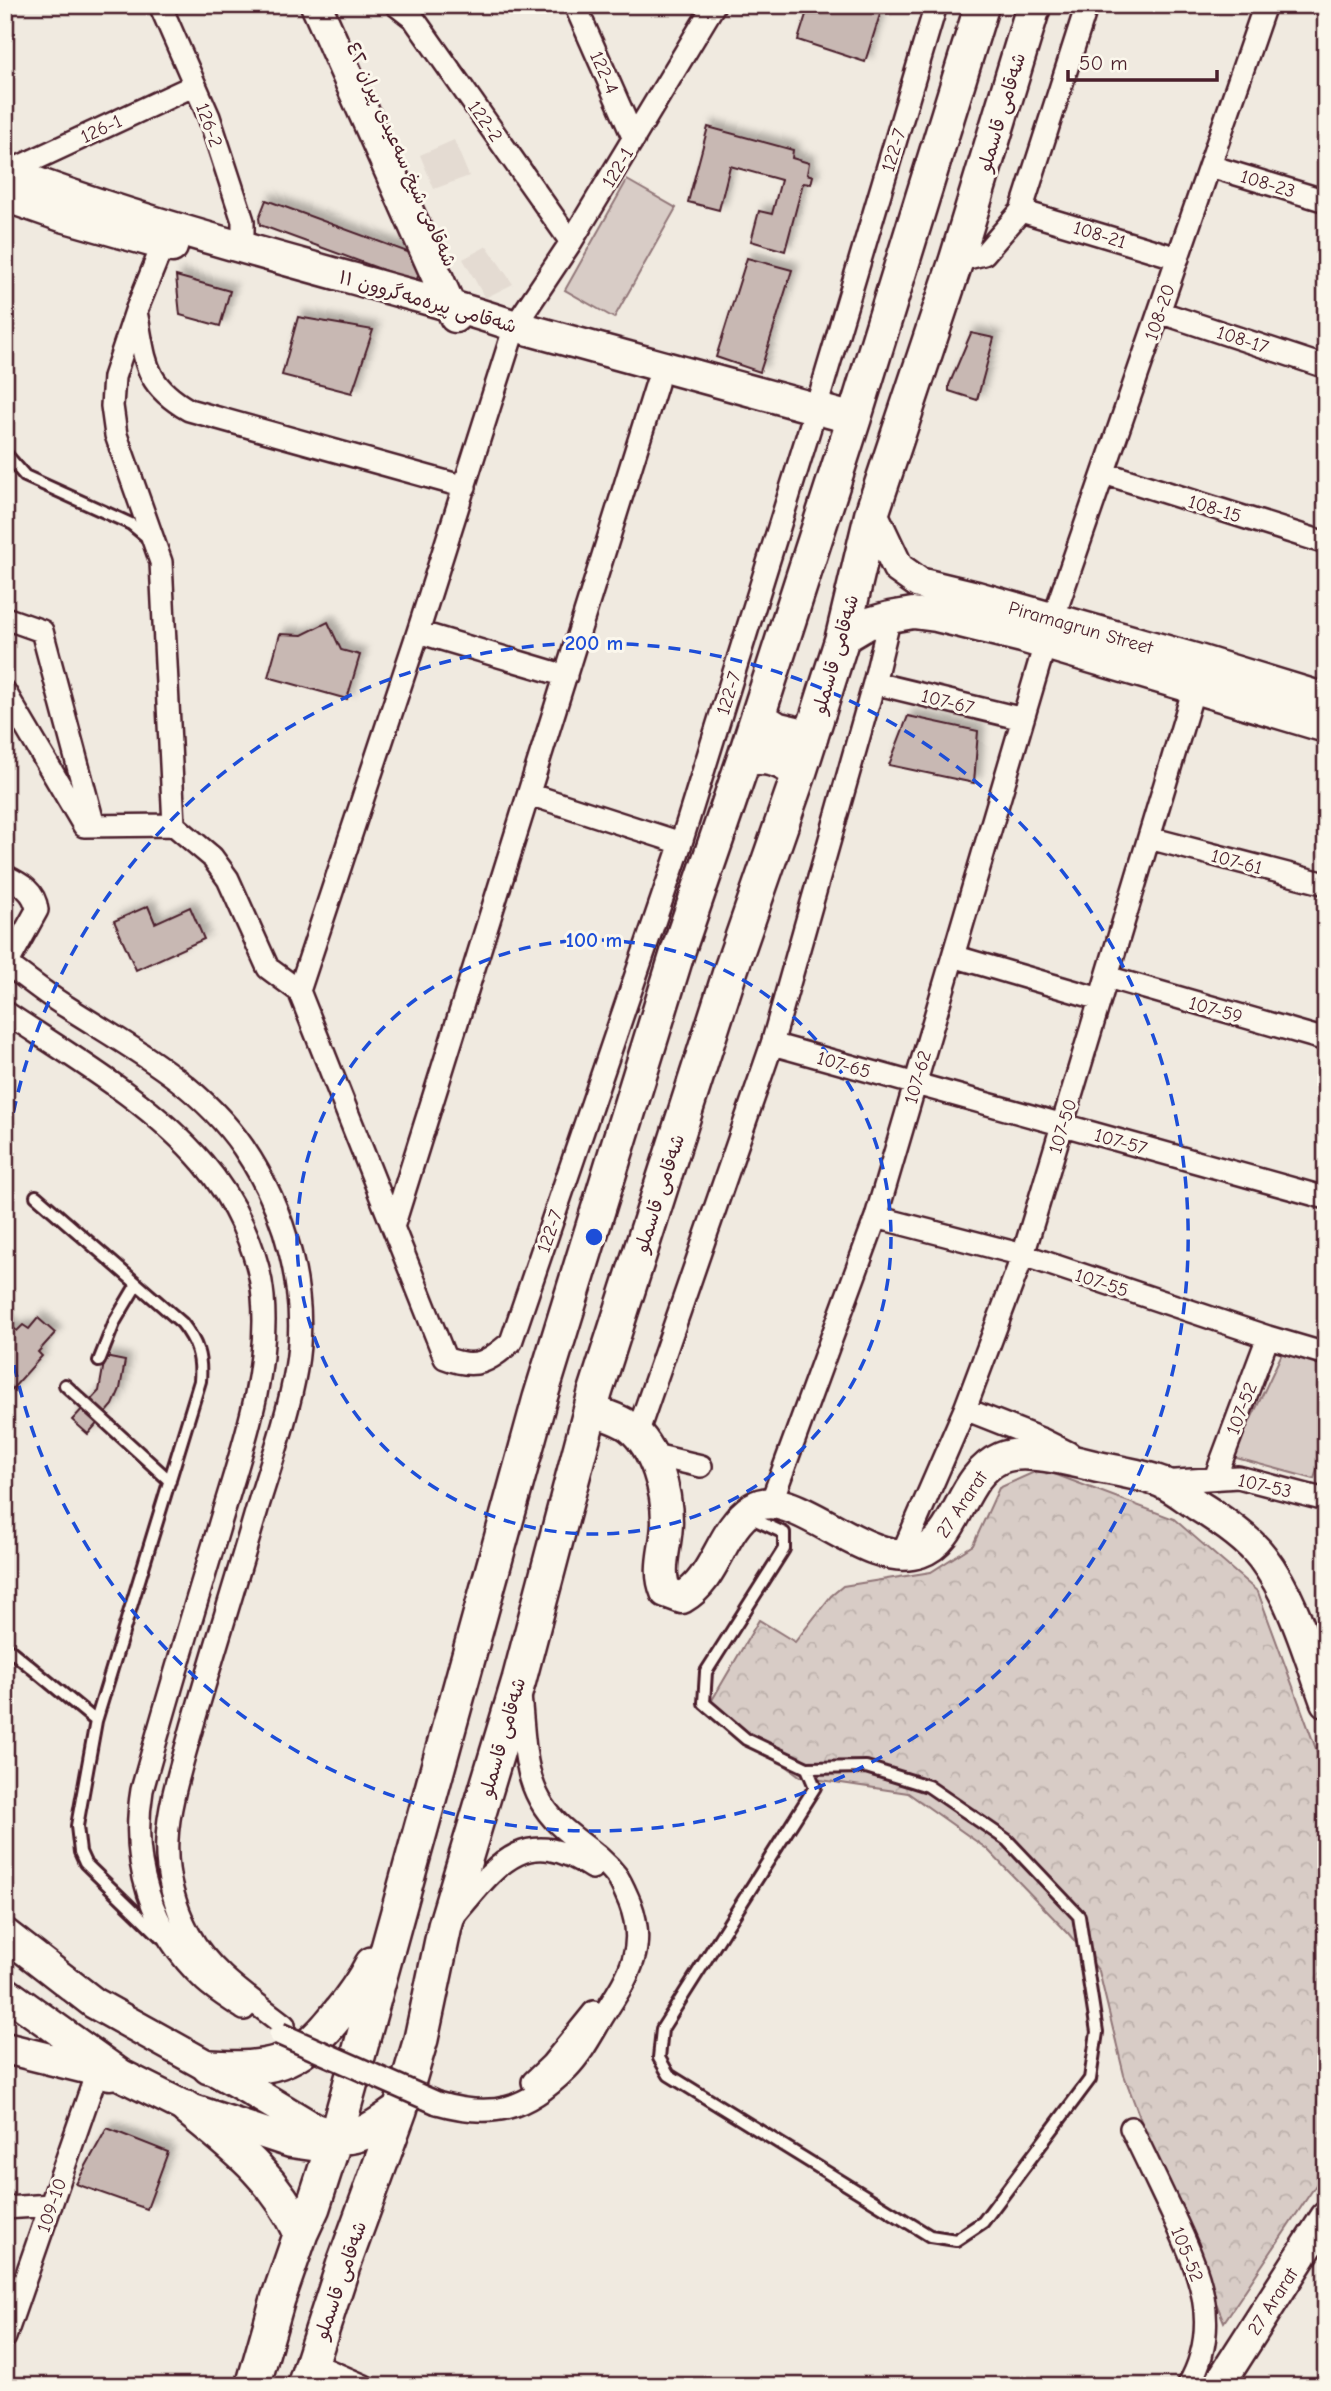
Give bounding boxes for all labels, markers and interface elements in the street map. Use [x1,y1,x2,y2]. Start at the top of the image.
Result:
scale bar [1068,38,1217,82]
street label: شەقامی شیخ سەعیدی پیران ٤٢ [341,39,461,271]
street label: 122-4 [585,48,623,97]
street label: شەقامی قاسملو [973,50,1031,176]
text: 50 m [1079,51,1128,75]
street label: 122-2 [463,97,507,146]
street label: 126-2 [191,100,227,150]
street label: 126-1 [77,110,126,148]
street label: 122-7 [877,126,911,175]
street label: 122-1 [597,144,638,191]
street label: 108-23 [1238,165,1298,203]
street label: 108-21 [1071,217,1129,253]
street label: شەقامی پیرەمەگروون ١١ [336,266,519,339]
street label: 108-20 [1140,281,1180,343]
street label: 108-17 [1214,321,1271,359]
street label: 108-15 [1186,490,1244,527]
street label: شەقامی قاسملو [808,592,864,718]
street label: Piramagrun Street [1006,597,1156,659]
text: 200 m [565,631,623,655]
street label: 122-7 [712,669,746,718]
street label: 107-67 [919,685,976,719]
street label: 107-61 [1209,845,1265,879]
text: 100 m [566,928,622,952]
street label: 107-59 [1186,992,1245,1028]
street label: 107-65 [814,1047,873,1083]
street label: 107-62 [900,1048,936,1106]
street label: 107-50 [1044,1096,1082,1156]
street label: 107-57 [1092,1124,1149,1160]
street label: شەقامی قاسملو [630,1131,690,1256]
street label: 122-7 [532,1207,568,1256]
centre of rings [582,1225,606,1249]
street label: 107-55 [1072,1264,1131,1302]
street label: 107-52 [1222,1379,1262,1438]
street label: 27 Ararat [932,1467,992,1542]
street label: 107-53 [1236,1469,1294,1503]
street label: شەقامی قاسملو [475,1675,531,1801]
street label: 109-10 [32,2175,71,2235]
street label: شەقامی قاسملو [310,2219,372,2343]
street label: 105-52 [1166,2224,1208,2285]
street label: 27 Ararat [1243,2263,1303,2339]

